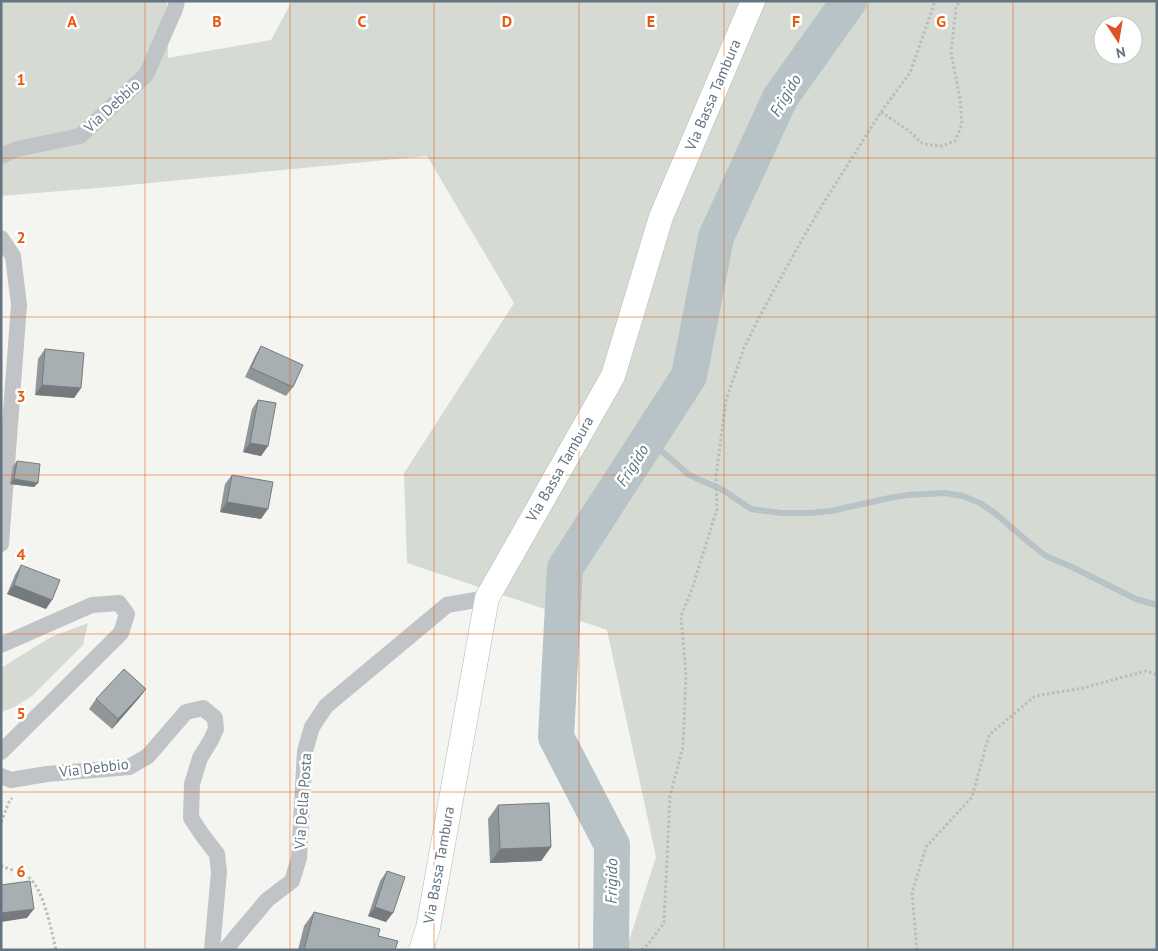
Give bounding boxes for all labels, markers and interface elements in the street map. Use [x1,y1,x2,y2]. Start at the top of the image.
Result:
text: A [67,11,77,31]
text: B [212,11,222,31]
text: C [358,11,367,31]
text: D [502,11,512,31]
text: E [647,11,655,31]
text: F [792,11,800,31]
text: G [936,11,946,31]
north arrow [1093,15,1143,65]
street label: Via Bassa Tambura [680,36,745,154]
text: N [1114,43,1127,62]
text: 1 [16,69,26,89]
water label: Frigido [765,70,805,120]
street label: Via Debbio [79,75,144,137]
text: 2 [16,227,26,247]
text: 3 [16,386,26,406]
street label: Via Bassa Tambura [521,413,598,526]
water label: Frigido [611,440,653,490]
text: 4 [16,544,26,564]
text: 5 [16,703,26,723]
street label: Via Della Posta [290,752,315,851]
street label: Via Debbio [57,754,130,781]
street label: Via Bassa Tambura [419,805,458,926]
water label: Frigido [601,858,621,904]
text: 6 [16,861,26,881]

